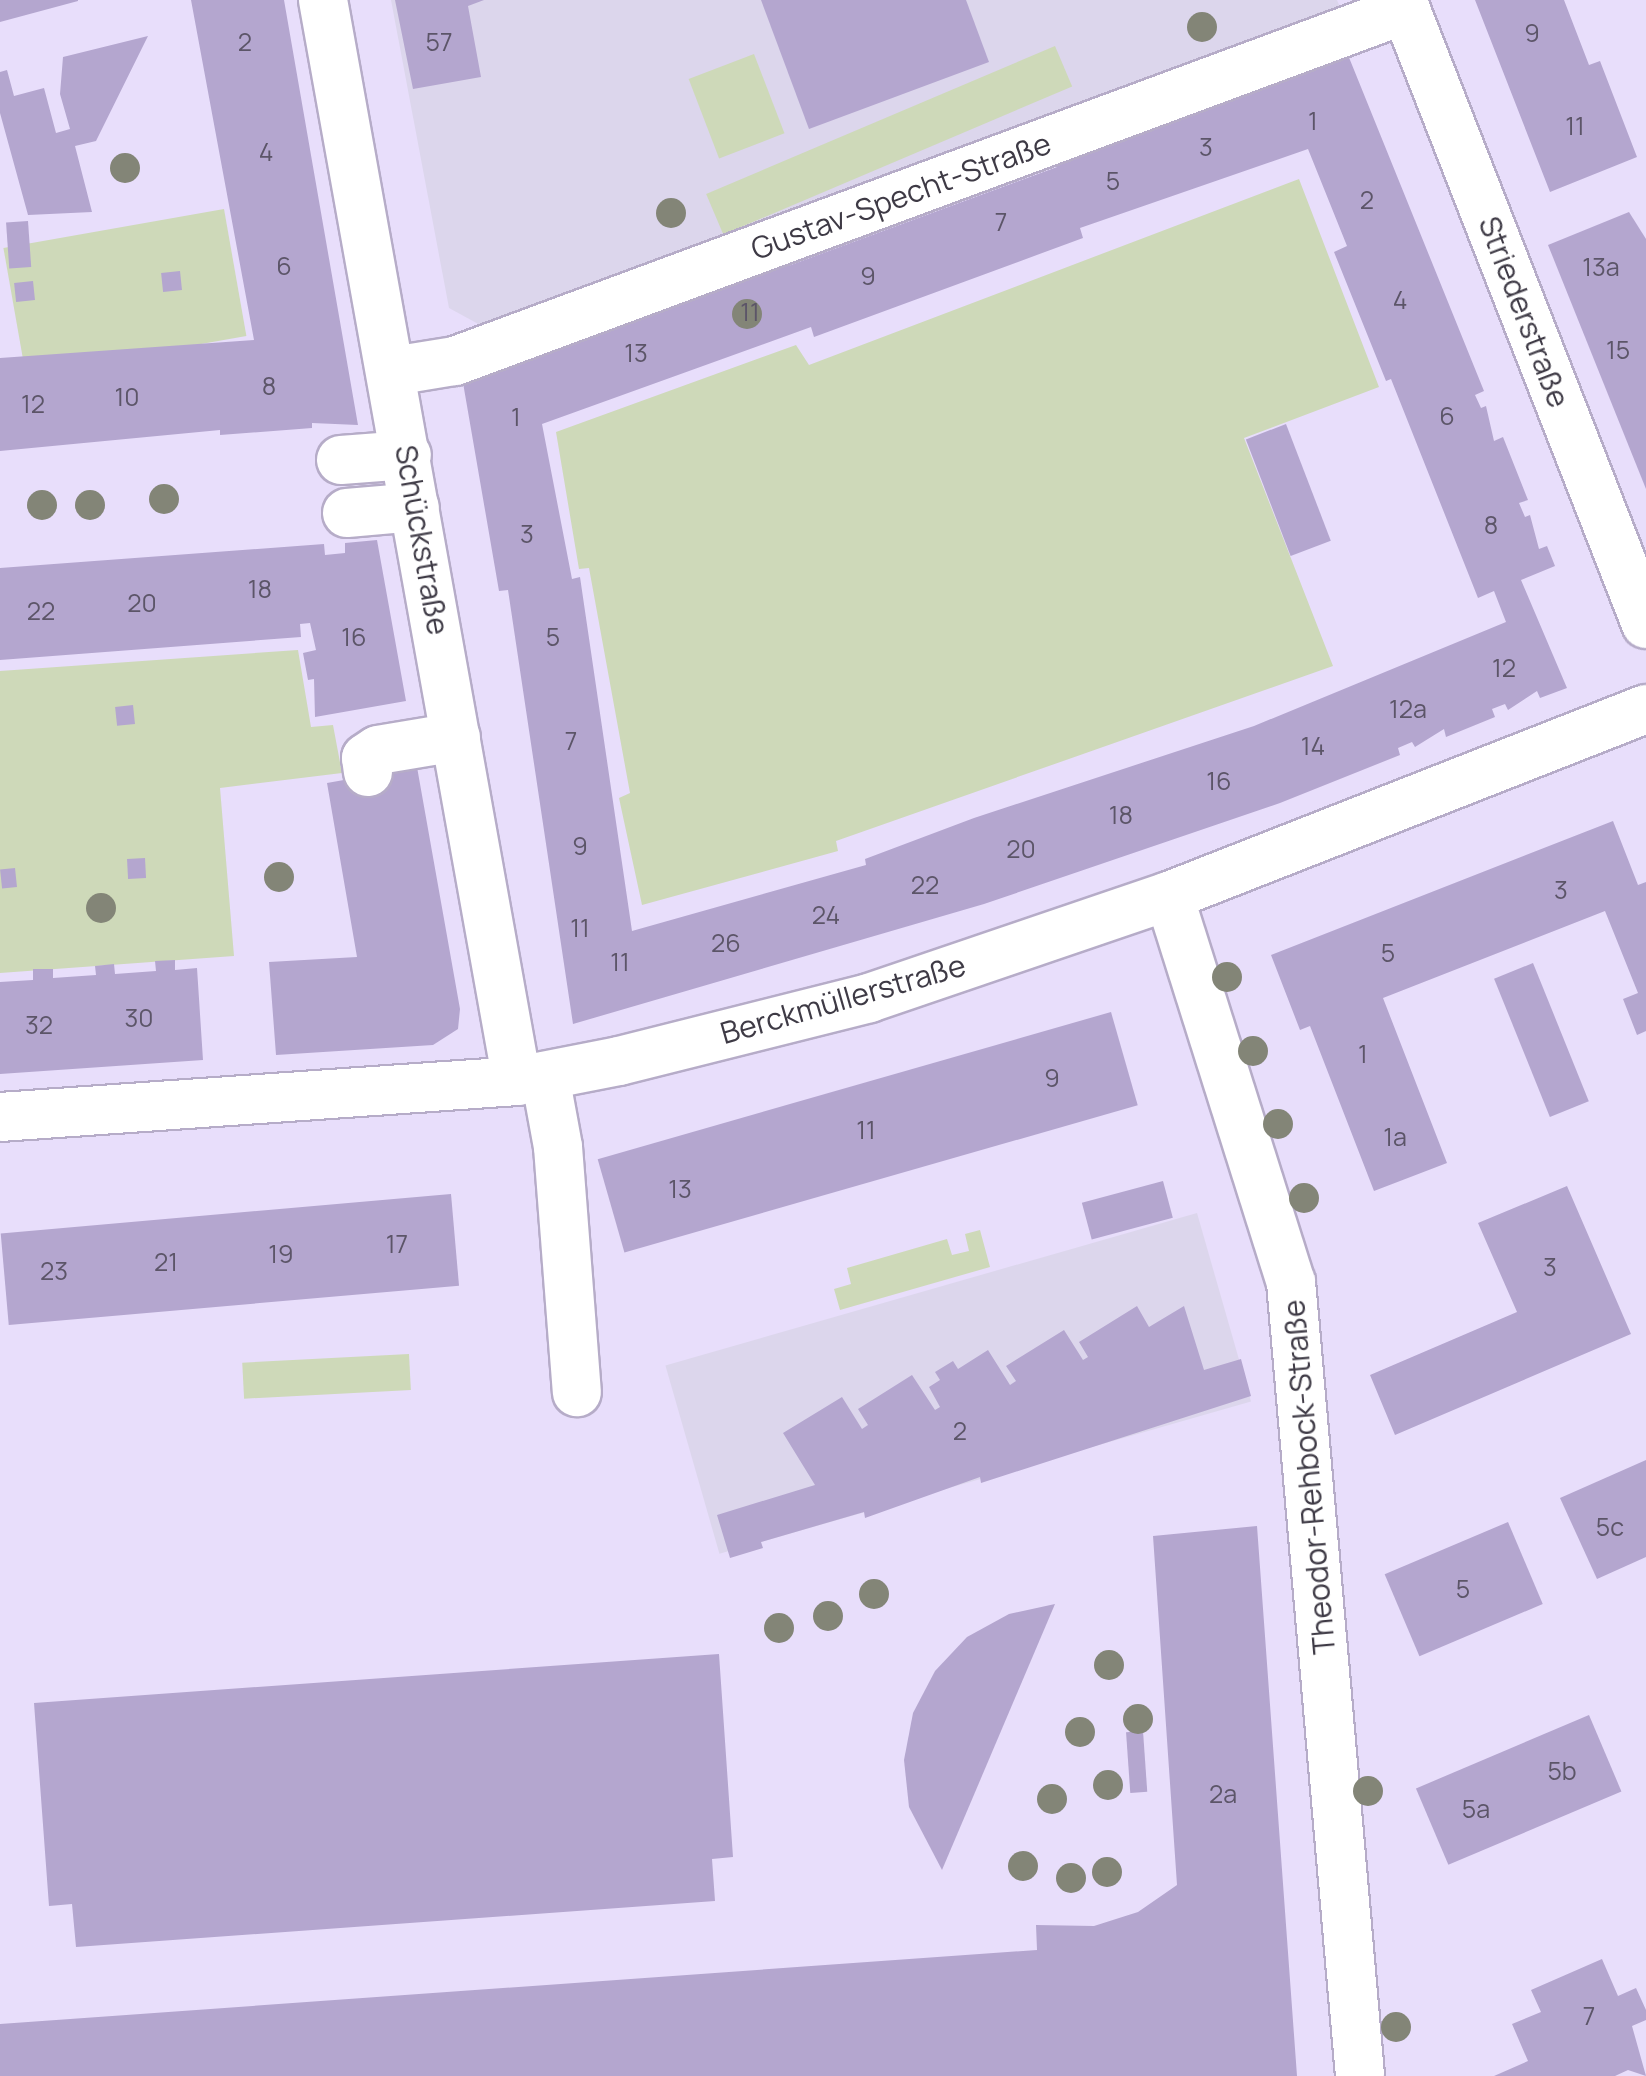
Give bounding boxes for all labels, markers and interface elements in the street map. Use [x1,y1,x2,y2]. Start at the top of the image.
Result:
house number: 9 [1524,18,1540,48]
house number: 2 [238,27,252,57]
house number: 57 [426,27,452,57]
house number: 1 [1308,106,1318,136]
house number: 11 [1565,111,1585,141]
street label: Gustav-Specht-Straße [746,125,1056,267]
house number: 3 [1199,132,1213,162]
house number: 4 [259,137,273,167]
house number: 5 [1106,166,1120,196]
house number: 2 [1360,185,1374,215]
house number: 7 [995,207,1007,237]
street label: Striederstraße [1471,211,1577,413]
house number: 6 [276,251,292,281]
house number: 13a [1582,252,1620,282]
house number: 9 [860,261,876,291]
house number: 4 [1393,285,1407,315]
house number: 11 [740,297,760,327]
house number: 15 [1606,335,1630,365]
house number: 13 [624,338,648,368]
house number: 8 [262,371,276,401]
house number: 10 [115,382,139,412]
house number: 12 [21,389,45,419]
house number: 6 [1439,401,1455,431]
house number: 1 [511,402,521,432]
street label: Schückstraße [388,442,456,638]
house number: 8 [1484,510,1498,540]
house number: 3 [520,519,534,549]
house number: 18 [248,574,272,604]
house number: 20 [127,588,157,618]
house number: 22 [27,596,55,626]
house number: 16 [341,622,367,652]
house number: 5 [546,622,560,652]
house number: 12 [1492,653,1516,683]
house number: 12a [1389,694,1427,724]
house number: 7 [565,726,577,756]
house number: 14 [1301,731,1325,761]
house number: 16 [1206,766,1232,796]
house number: 18 [1109,800,1133,830]
house number: 9 [572,831,588,861]
house number: 20 [1006,834,1036,864]
house number: 22 [911,870,939,900]
house number: 3 [1554,875,1568,905]
house number: 24 [812,900,840,930]
house number: 11 [570,913,590,943]
house number: 26 [711,928,741,958]
house number: 5 [1381,938,1395,968]
house number: 11 [610,947,630,977]
street label: Berckmüllerstraße [716,947,970,1051]
house number: 30 [124,1003,154,1033]
house number: 32 [25,1010,53,1040]
house number: 1 [1358,1039,1368,1069]
house number: 9 [1044,1063,1060,1093]
house number: 11 [856,1115,876,1145]
house number: 1a [1383,1122,1407,1152]
house number: 13 [668,1174,692,1204]
house number: 17 [386,1229,408,1259]
house number: 19 [268,1239,294,1269]
house number: 21 [154,1247,178,1277]
house number: 3 [1543,1252,1557,1282]
house number: 23 [40,1256,68,1286]
street label: Theodor-Rehbock-Straße [1276,1298,1342,1656]
house number: 2 [953,1416,967,1446]
house number: 5c [1596,1512,1624,1542]
house number: 5 [1456,1574,1470,1604]
house number: 5b [1547,1756,1577,1786]
house number: 2a [1209,1779,1237,1809]
house number: 5a [1462,1794,1490,1824]
house number: 7 [1583,2001,1595,2031]

